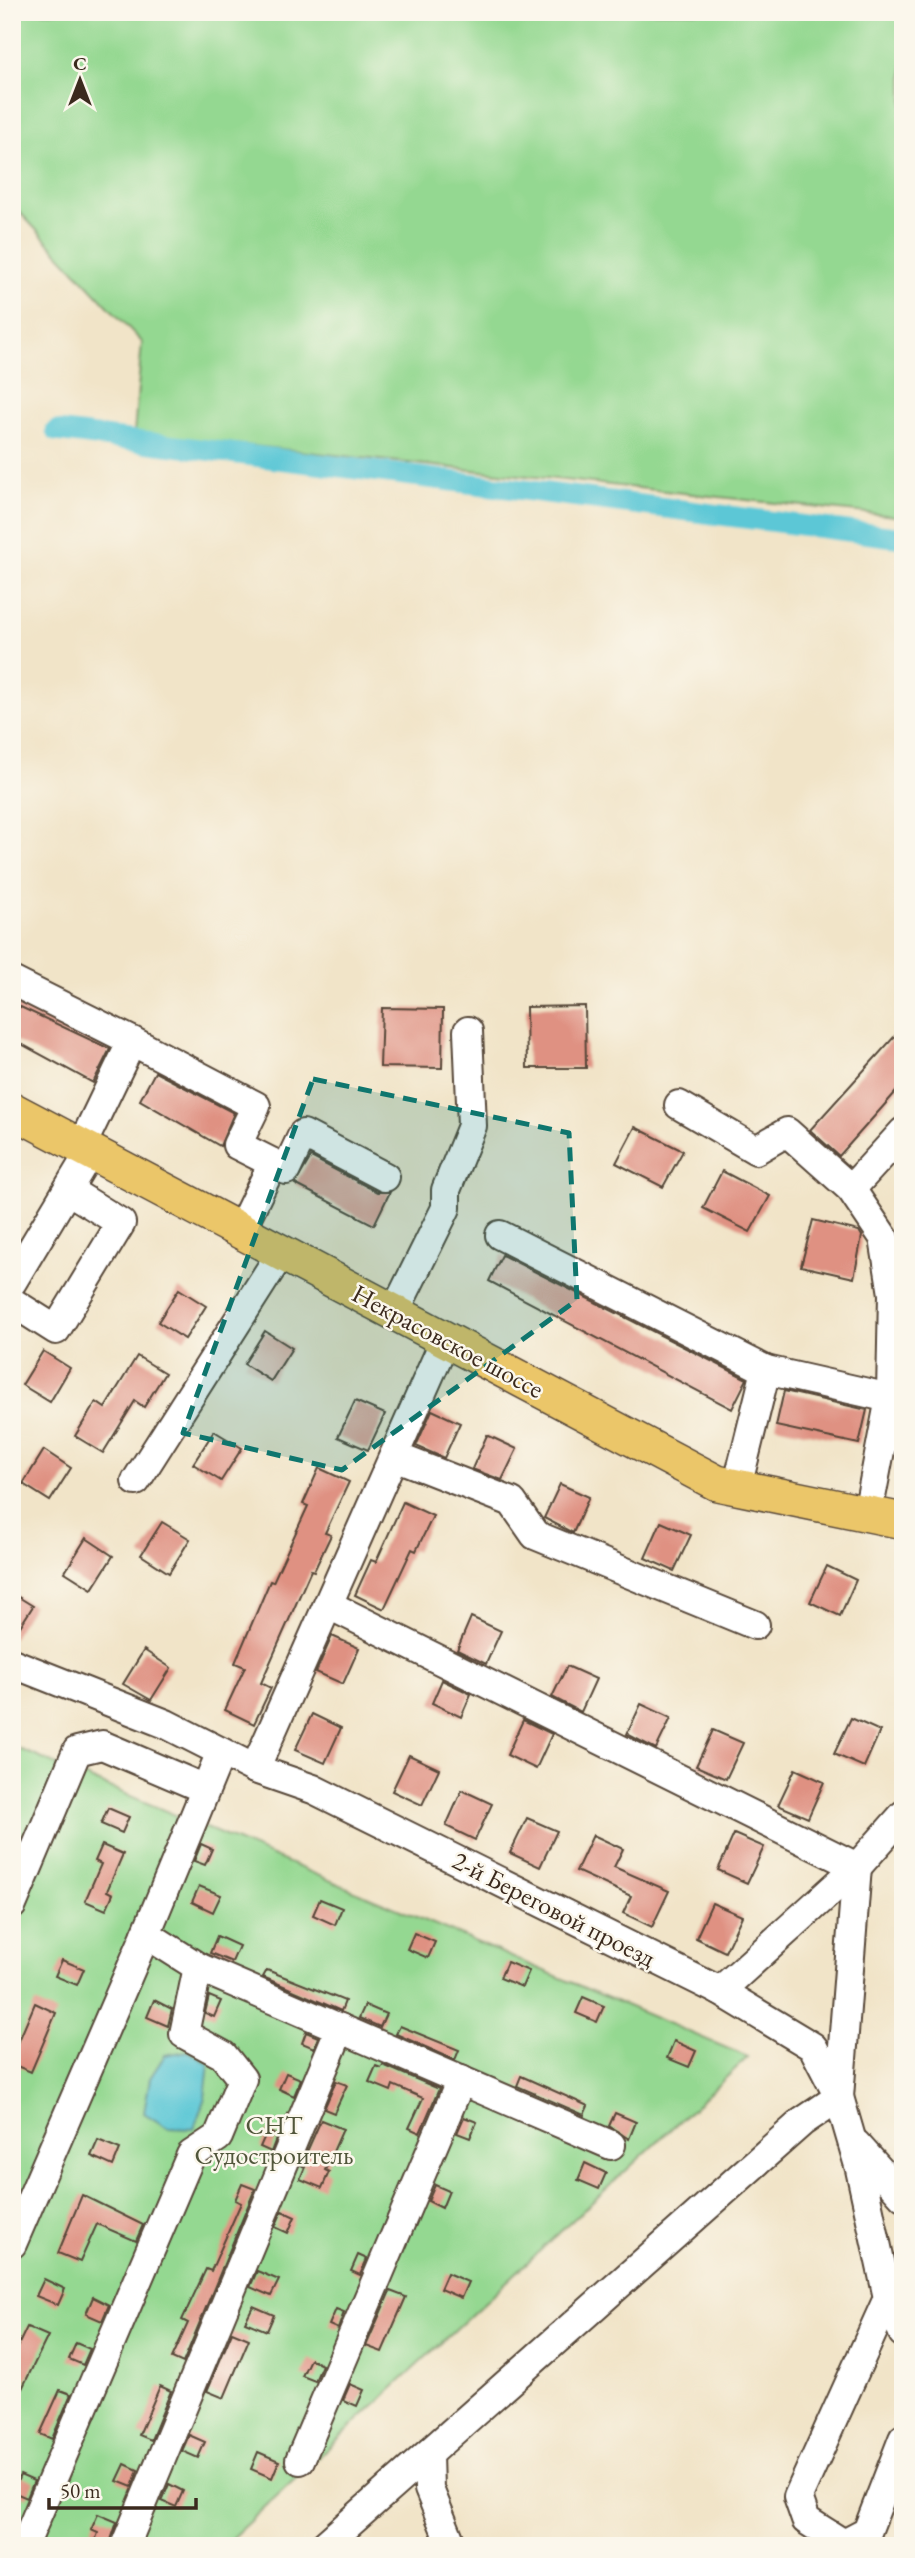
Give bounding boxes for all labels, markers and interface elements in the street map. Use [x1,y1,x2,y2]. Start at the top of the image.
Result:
north arrow [46,46,116,116]
text: С [73,51,87,76]
street label: Некрасовское шоссе [346,1276,550,1406]
street label: 2-й Береговой проезд [447,1843,661,1975]
park label: СНТ Судостроитель [194,2108,354,2172]
scale bar [49,2467,196,2511]
text: 50 m [60,2477,101,2504]

